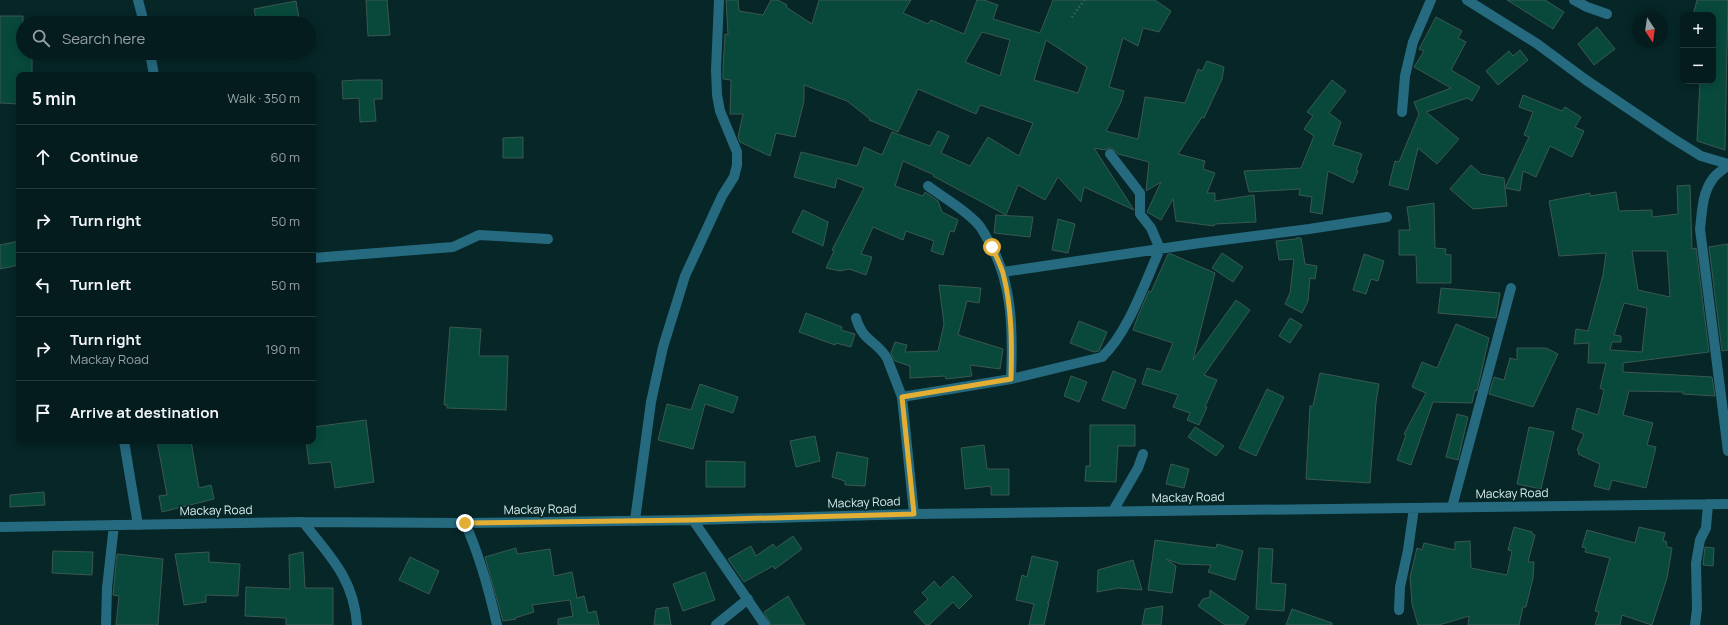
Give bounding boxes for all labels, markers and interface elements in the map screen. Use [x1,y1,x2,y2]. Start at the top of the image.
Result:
north arrow [1632,12,1668,48]
map controls [1680,12,1716,84]
button: + [1680,12,1716,48]
search box [16,16,316,60]
icon: search [30,27,52,49]
text: Search here [62,28,145,49]
button: − [1680,48,1716,84]
text: 5 min [32,87,76,110]
text: Walk · 350 m [227,89,300,107]
icon: ahead [32,146,54,168]
text: Continue [70,146,138,167]
text: 60 m [270,148,300,166]
icon: right [32,210,54,232]
text: Turn right [70,210,141,231]
text: 50 m [271,212,300,230]
route start [983,238,1001,256]
icon: left [32,274,54,296]
text: Turn left [70,274,132,295]
text: 50 m [271,276,300,294]
text: Turn right [70,329,141,350]
icon: right [32,338,54,360]
text: 190 m [265,340,300,358]
text: Mackay Road [70,350,149,368]
icon: arrive [32,402,54,424]
text: Arrive at destination [70,402,219,423]
street label: Mackay Road [1475,484,1549,502]
street label: Mackay Road [1151,488,1225,506]
street label: Mackay Road [827,492,901,512]
street label: Mackay Road [503,500,577,518]
street label: Mackay Road [179,501,253,519]
route end [456,514,474,532]

